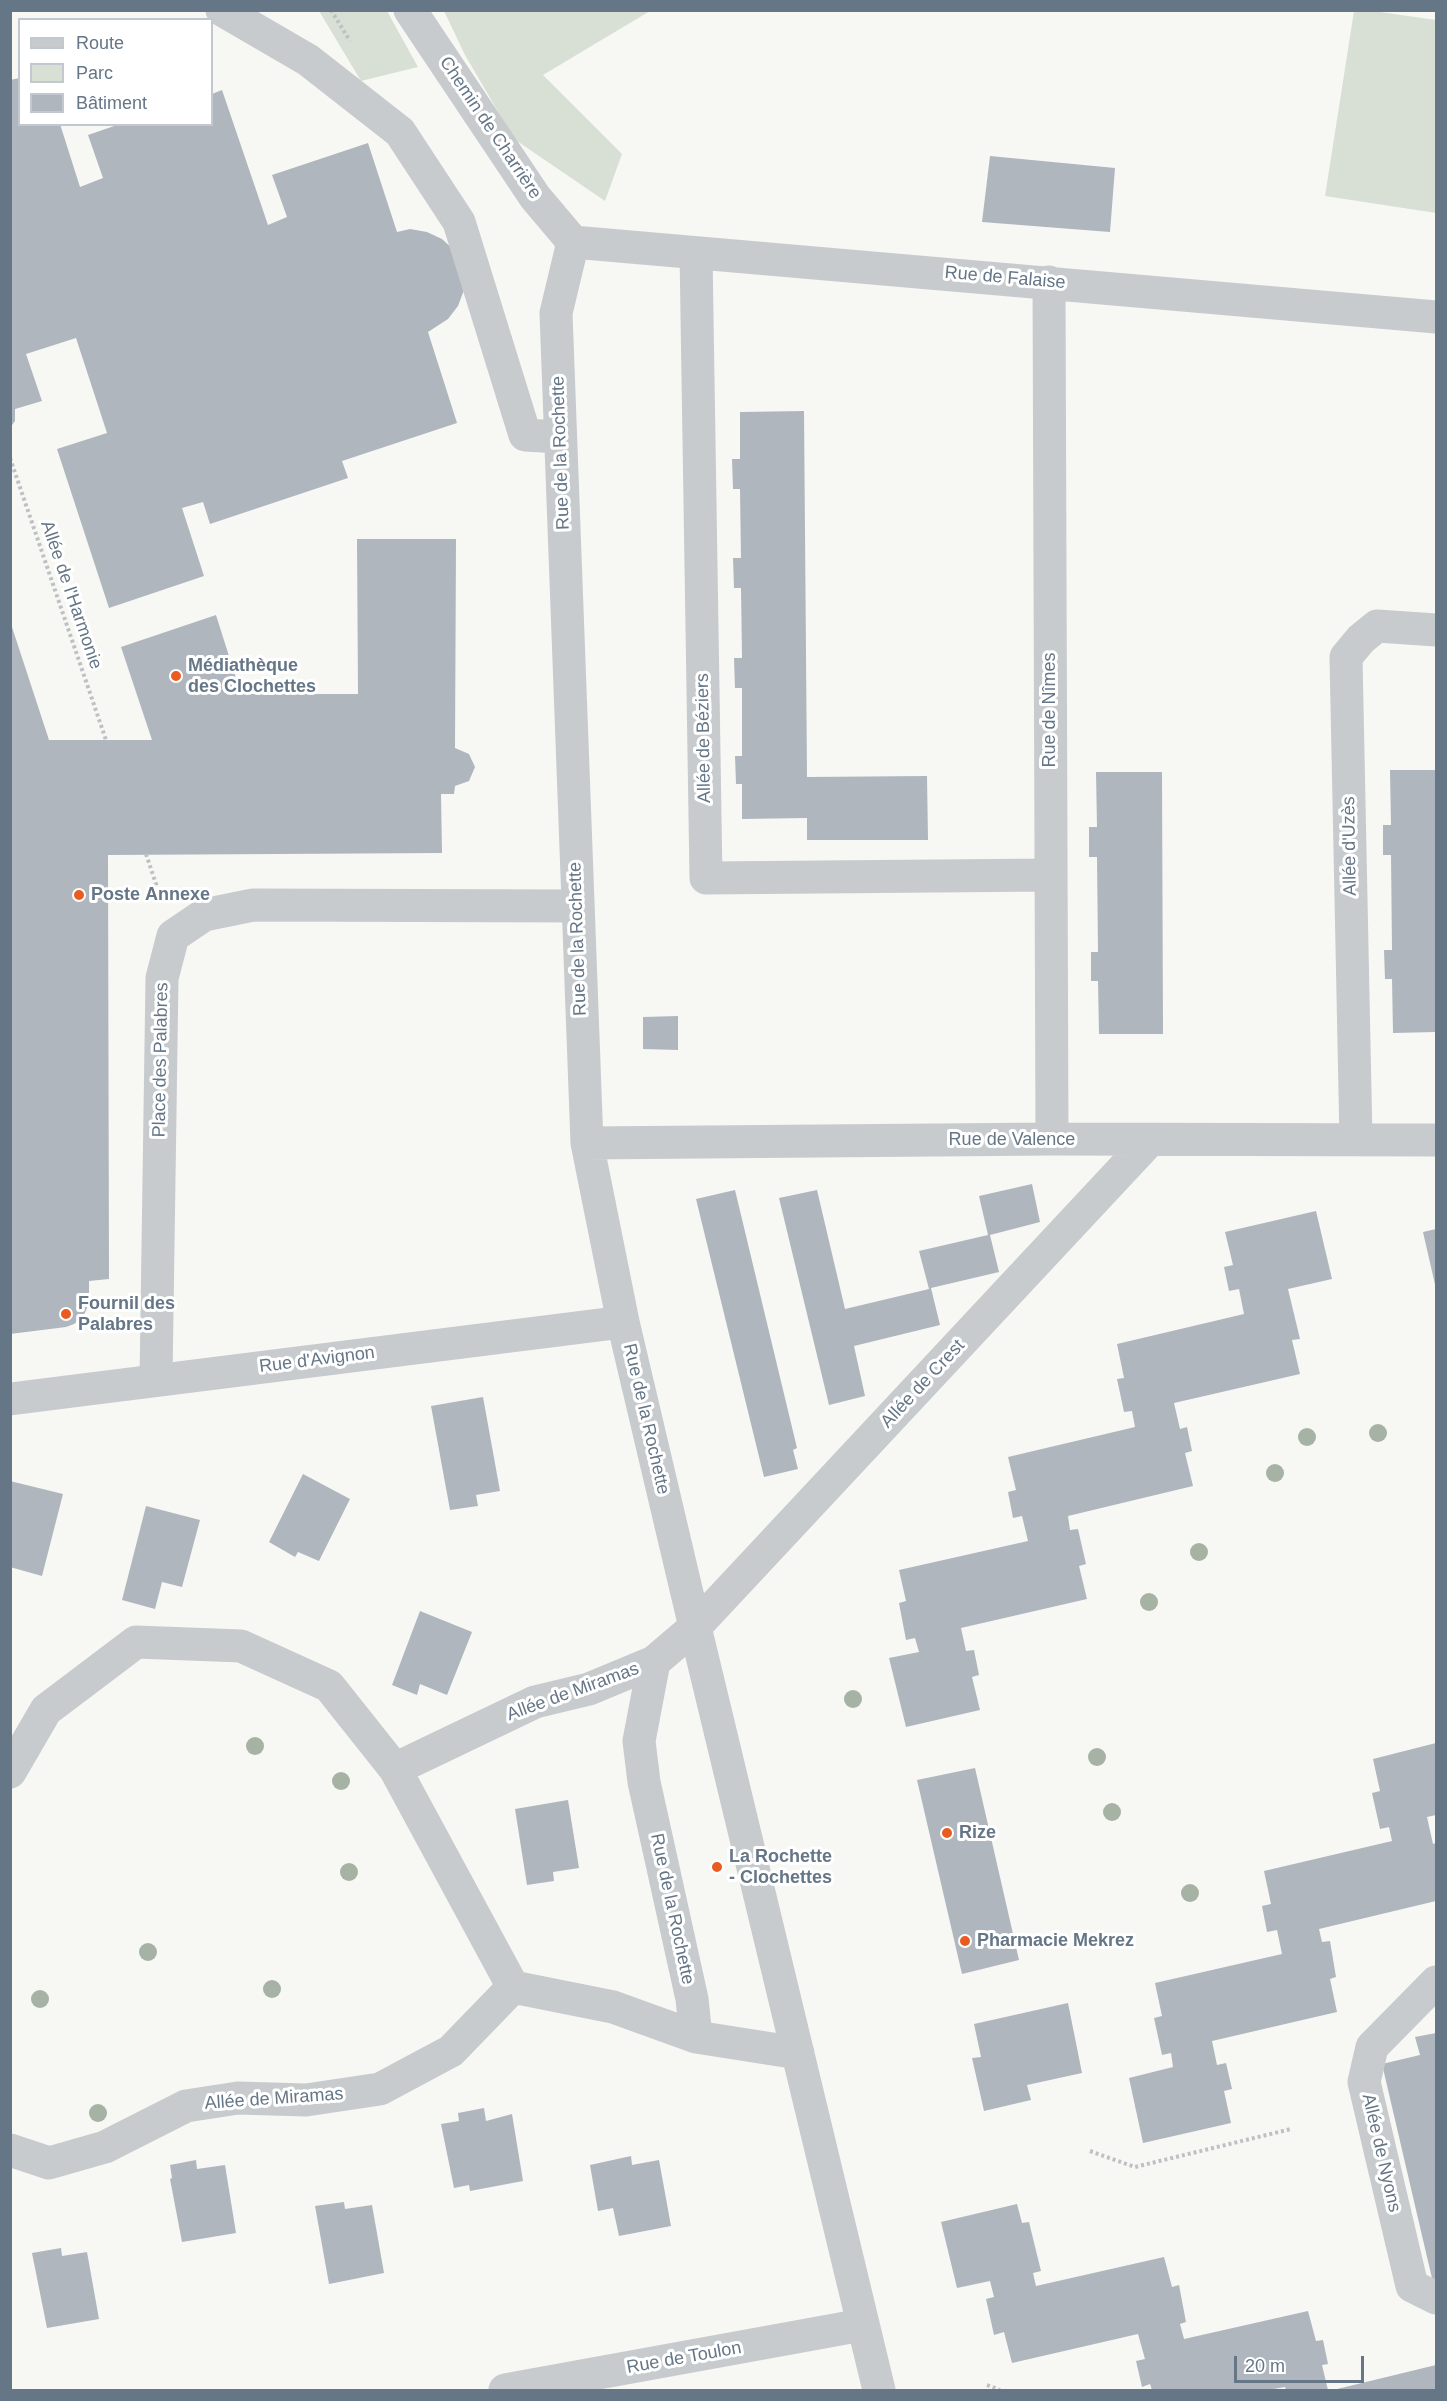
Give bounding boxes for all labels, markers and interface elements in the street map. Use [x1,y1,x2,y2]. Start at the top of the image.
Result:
legend [18,18,213,126]
text: Route [76,33,124,53]
street label: Chemin de Charrière [434,53,546,203]
text: Parc [76,63,113,83]
text: Bâtiment [76,93,147,113]
street label: Rue de Falaise [944,262,1066,294]
street label: Rue de la Rochette [548,376,574,530]
street label: Allée de l'Harmonie [35,518,107,672]
street label: Rue de Nîmes [1039,652,1061,768]
place label: Médiathèque des Clochettes [188,655,316,698]
marker: Médiathèque des Clochettes [169,669,183,683]
street label: Allée de Béziers [692,673,716,803]
street label: Allée d'Uzès [1338,796,1362,896]
street label: Rue de la Rochette [565,862,591,1016]
place label: Poste Annexe [91,884,210,906]
marker: Poste Annexe [72,888,86,902]
street label: Place des Palabres [149,982,173,1138]
street label: Rue de Valence [949,1129,1075,1151]
place label: Fournil des Palabres [78,1293,175,1336]
marker: Fournil des Palabres [59,1307,73,1321]
street label: Allée de Crest [877,1335,969,1433]
street label: Rue de la Rochette [618,1341,674,1497]
street label: Rue d'Avignon [258,1342,376,1378]
street label: Allée de Miramas [504,1658,642,1726]
place label: Rize [959,1822,996,1844]
marker: Rize [940,1826,954,1840]
street label: Rue de la Rochette [645,1831,699,1987]
place label: La Rochette - Clochettes [729,1846,832,1888]
marker: La Rochette - Clochettes [710,1860,724,1874]
place label: Pharmacie Mekrez [977,1930,1134,1952]
marker: Pharmacie Mekrez [958,1934,972,1948]
street label: Allée de Miramas [204,2083,344,2115]
street label: Allée de Nyons [1357,2092,1405,2214]
street label: Rue de Toulon [625,2337,743,2379]
scale bar [1237,2344,1368,2382]
text: 20 m [1245,2356,1285,2376]

